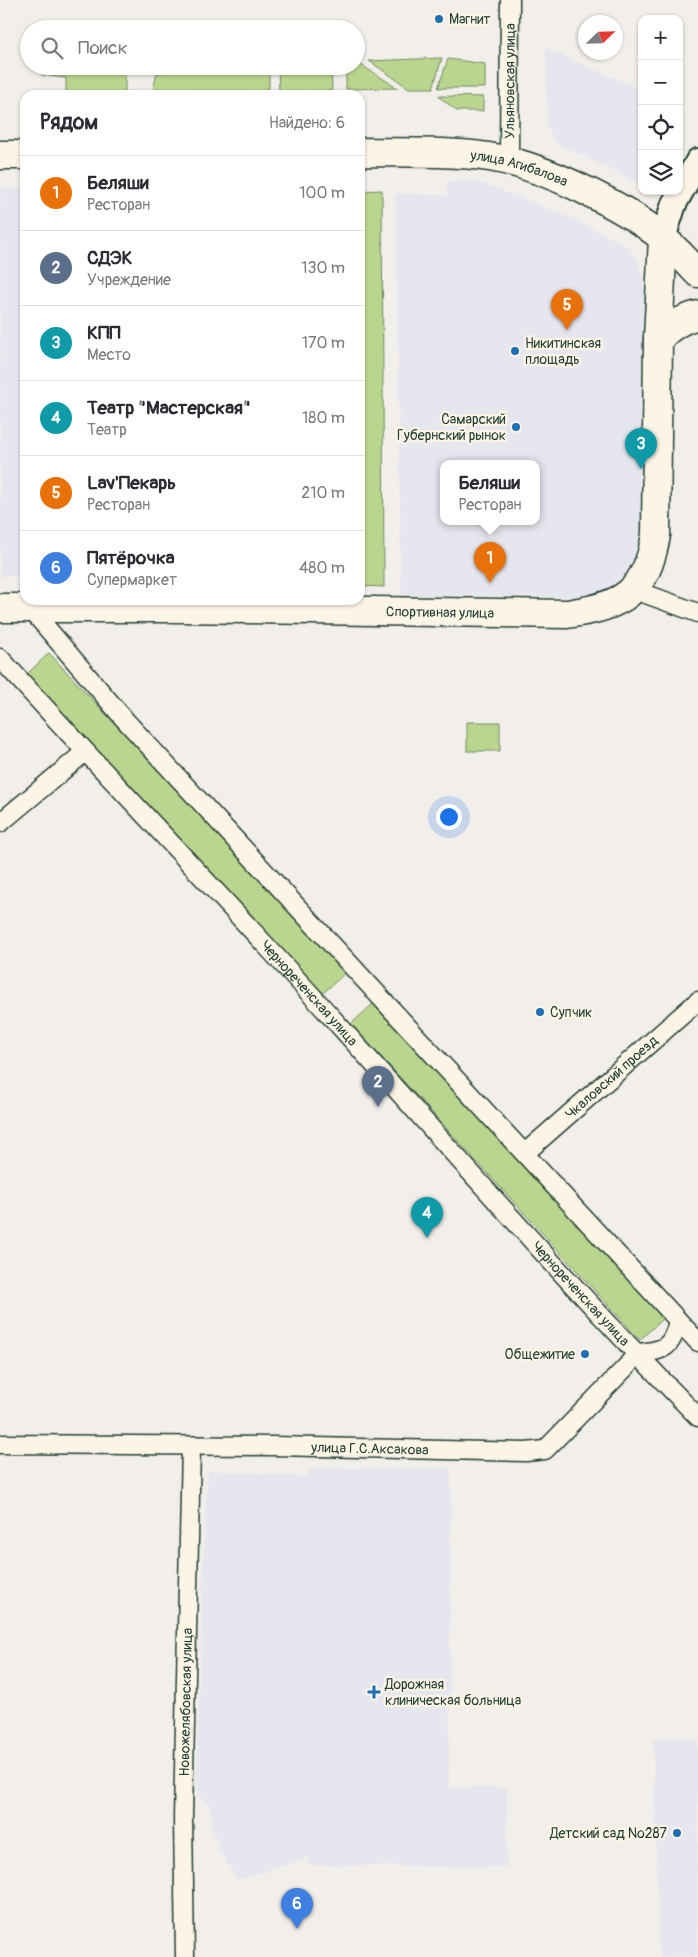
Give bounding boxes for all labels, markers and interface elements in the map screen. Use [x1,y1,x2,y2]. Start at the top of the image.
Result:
place label: Магнит [449,11,491,28]
marker: Магнит [433,13,445,25]
north arrow [578,15,623,60]
map controls [638,15,683,195]
button: + [638,15,683,60]
search box [20,20,365,75]
street label: Ульяновская улица [501,23,519,139]
icon: search [38,34,66,62]
text: Поиск [78,36,128,60]
button: − [638,60,683,105]
button: locate [638,105,683,150]
text: Рядом [40,109,98,136]
text: Найдено: 6 [269,113,345,133]
street label: улица Агибалова [469,147,570,190]
button: layers [638,150,683,195]
text: Беляши [87,171,149,195]
text: 1 [53,183,59,203]
text: 100 m [299,183,345,203]
text: Ресторан [87,195,150,215]
text: СДЭК [87,246,132,270]
text: 2 [52,258,60,278]
text: 130 m [301,258,345,278]
text: Учреждение [87,270,171,290]
pin: 5 [551,289,583,330]
text: КПП [87,321,121,345]
text: 3 [52,333,60,353]
text: 170 m [302,333,345,353]
place label: Никитинская площадь [525,335,601,368]
text: Место [87,345,131,365]
marker: Никитинская площадь [509,345,521,357]
text: Театр "Мастерская" [87,396,251,420]
text: 4 [51,408,61,428]
text: 180 m [302,408,345,428]
place label: Самарский Губернский рынок [397,411,506,444]
text: Театр [87,420,127,440]
marker: Самарский Губернский рынок [510,421,522,433]
pin: 3 [625,428,657,469]
popup [440,460,540,525]
text: Lav'Пекарь [87,471,176,495]
text: Беляши [458,471,520,495]
text: 5 [52,483,60,503]
text: 210 m [301,483,345,503]
text: Ресторан [87,495,150,515]
text: Ресторан [458,495,522,515]
pin: 1 [474,542,506,583]
text: Пятёрочка [87,546,175,570]
text: 6 [51,558,61,578]
text: 480 m [299,558,345,578]
text: Супермаркет [87,570,177,590]
street label: Спортивная улица [386,603,494,622]
your location [436,804,462,830]
street label: Чернореченская улица [257,937,361,1049]
place label: Супчик [550,1004,592,1021]
marker: Супчик [534,1006,546,1018]
street label: Чкаловский проезд [562,1032,662,1123]
pin: 2 [362,1066,394,1107]
pin: 4 [411,1197,443,1238]
street label: Чернореченская улица [528,1238,633,1350]
place label: Общежитие [505,1346,575,1363]
marker: Общежитие [579,1348,591,1360]
street label: улица Г.С.Аксакова [310,1439,429,1459]
street label: Новожелябовская улица [176,1628,196,1776]
place label: Дорожная клиническая больница [384,1676,521,1709]
marker: Дорожная клиническая больница [367,1685,381,1699]
place label: Детский сад №287 [549,1825,668,1842]
marker: Детский сад №287 [671,1827,683,1839]
pin: 6 [281,1888,313,1929]

